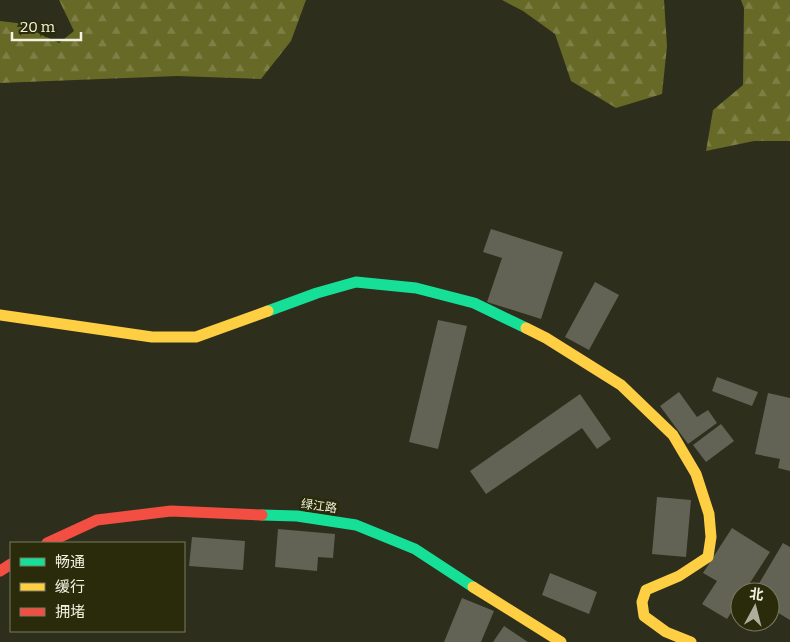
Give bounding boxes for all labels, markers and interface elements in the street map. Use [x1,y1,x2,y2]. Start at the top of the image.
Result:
scale bar [12,10,81,42]
text: 20 m [20,18,56,36]
street label: 绿江路 [300,497,338,515]
legend [10,542,185,632]
text: 畅通 [55,553,85,571]
text: 缓行 [55,578,85,596]
north arrow [730,582,780,632]
text: 北 [749,585,765,604]
text: 拥堵 [55,603,85,621]

